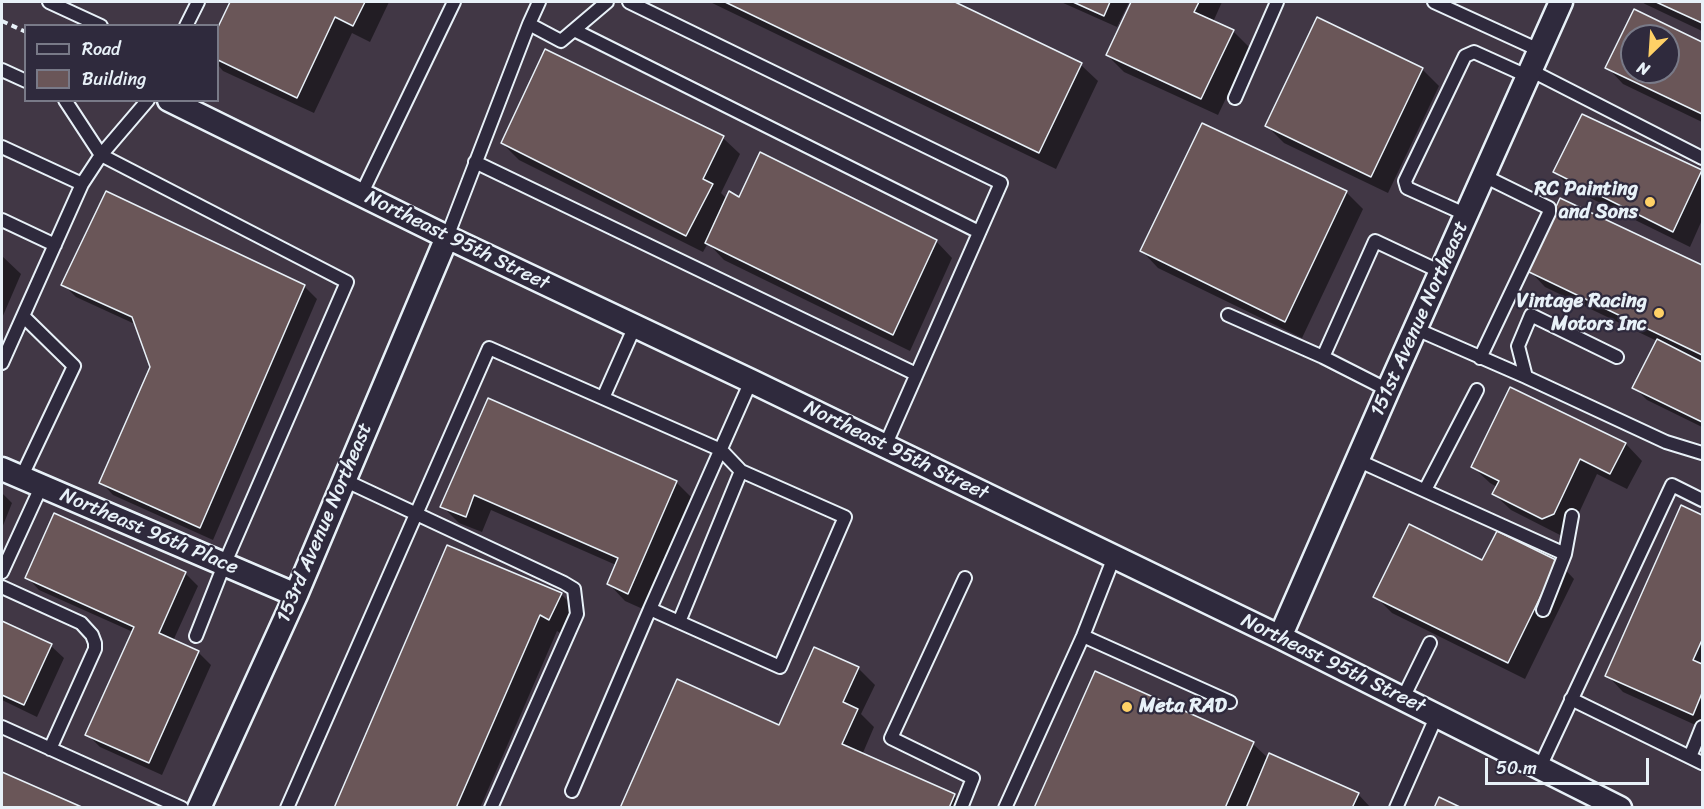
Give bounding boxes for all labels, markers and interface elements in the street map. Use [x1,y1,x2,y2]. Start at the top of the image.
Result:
legend [24,24,219,102]
north arrow [1620,24,1680,84]
text: Road [82,33,121,65]
text: N [1632,53,1654,84]
text: Building [82,63,146,95]
place label: RC Painting and Sons [1534,178,1638,225]
street label: Northeast 95th Street [361,186,553,296]
marker: RC Painting and Sons [1643,195,1657,209]
street label: 151st Avenue Northeast [1366,218,1474,420]
place label: Vintage Racing Motors Inc [1517,290,1647,337]
marker: Vintage Racing Motors Inc [1652,306,1666,320]
street label: Northeast 95th Street [800,396,992,506]
street label: 153rd Avenue Northeast [272,420,378,626]
street label: Northeast 96th Place [56,484,242,580]
street label: Northeast 95th Street [1237,609,1429,719]
place label: Meta RAD [1139,695,1227,719]
marker: Meta RAD [1120,700,1134,714]
scale bar [1488,746,1652,784]
text: 50 m [1496,752,1537,784]

